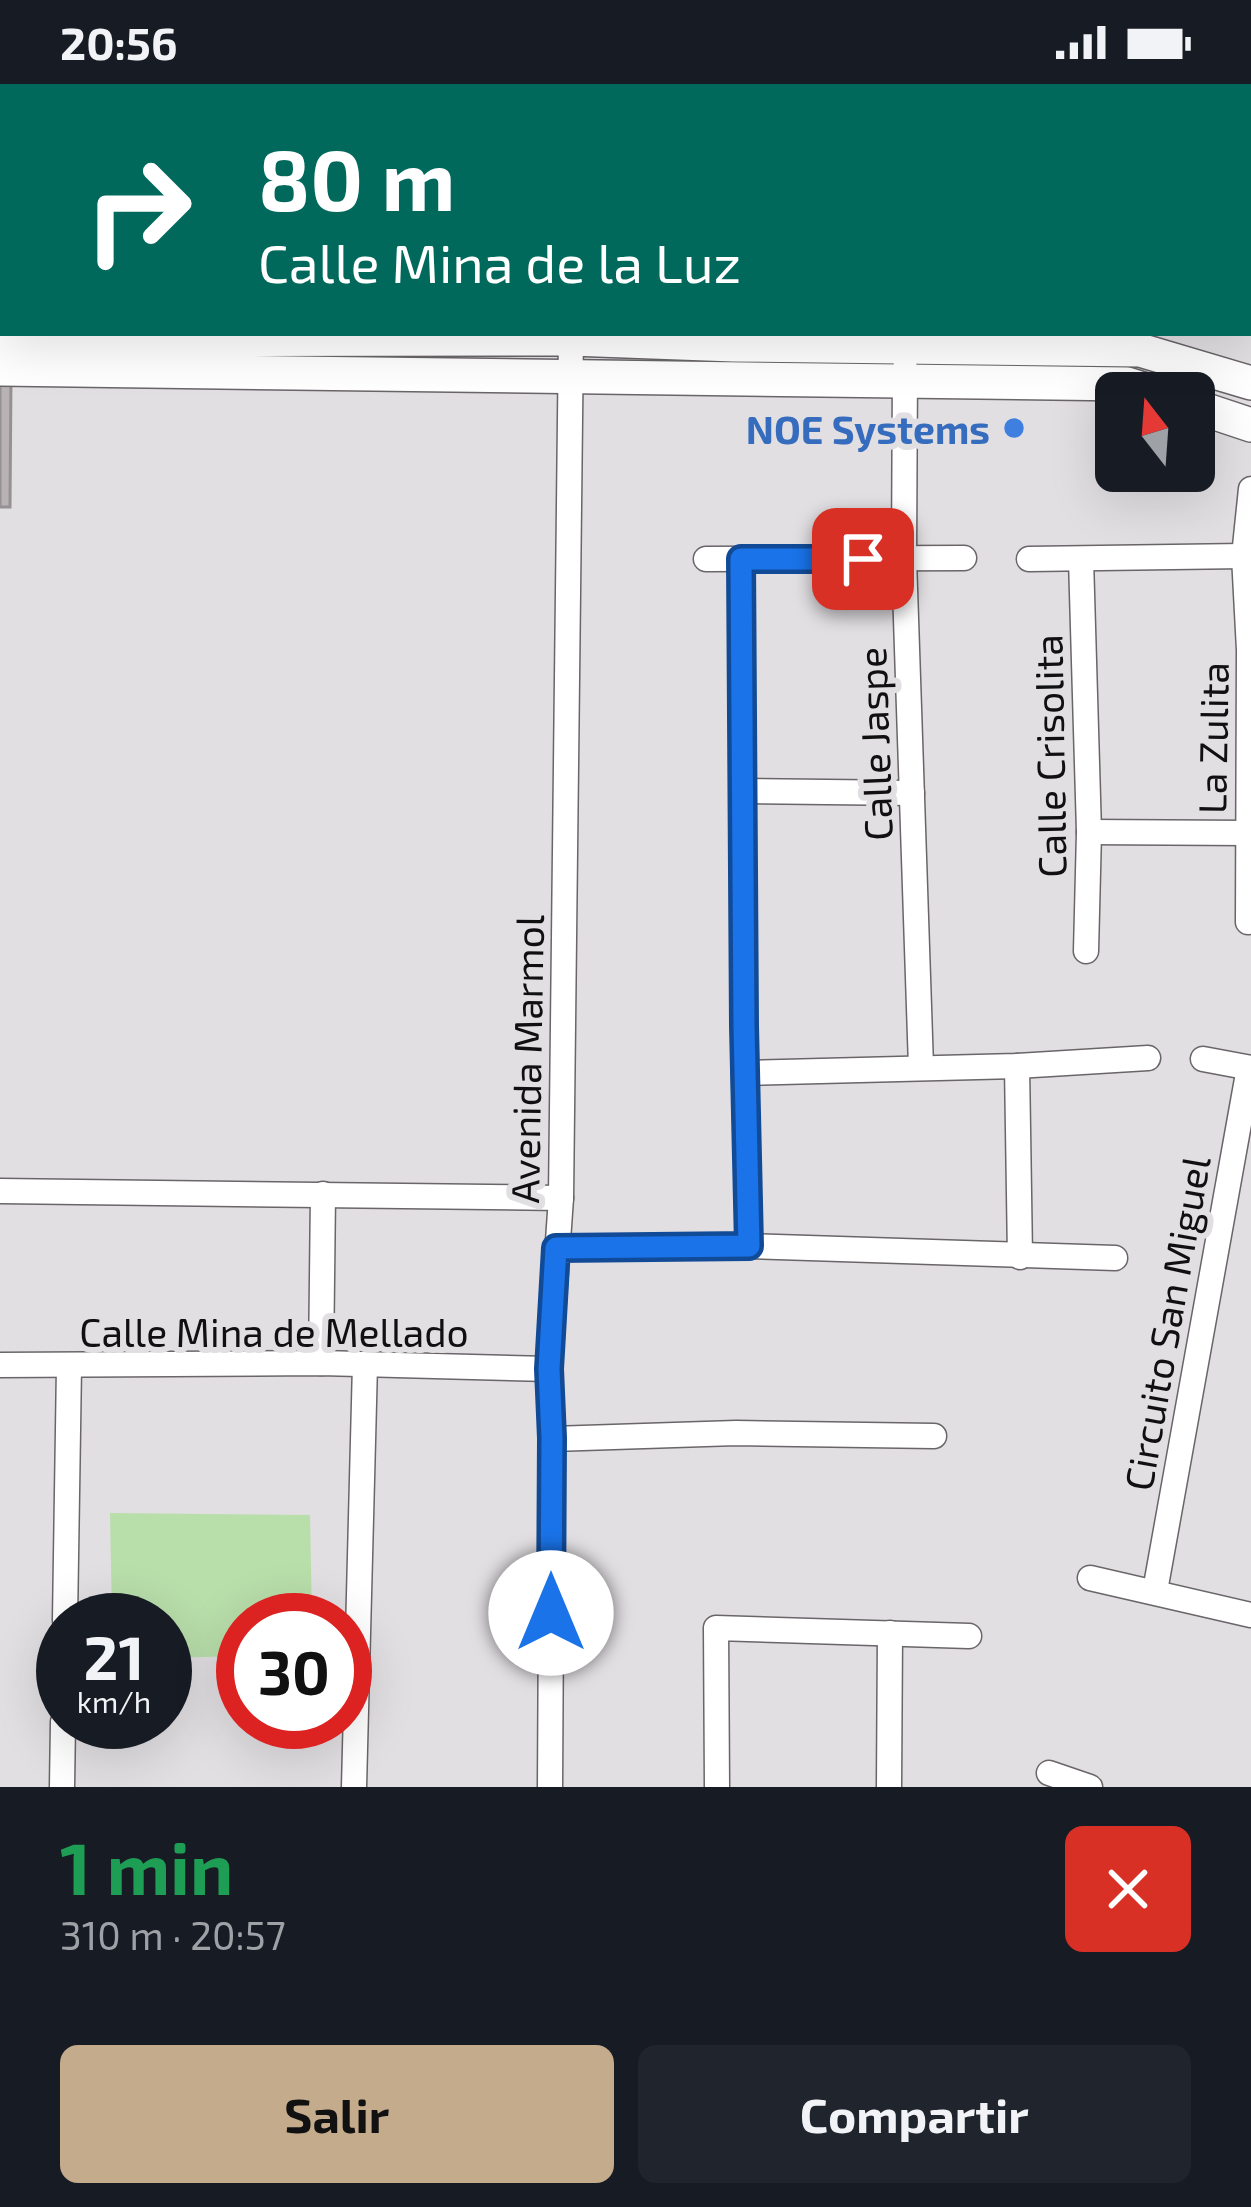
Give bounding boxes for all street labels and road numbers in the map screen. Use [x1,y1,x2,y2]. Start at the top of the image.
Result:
street label: Calle Crisolita [1023,634,1075,878]
street label: Calle Jaspe [847,646,901,842]
street label: La Zulita [1187,662,1237,814]
street label: Avenida Marmol [500,914,552,1204]
street label: Circuito San Miguel [1113,1152,1219,1494]
street label: Calle Mina de Mellado [79,1308,469,1355]

